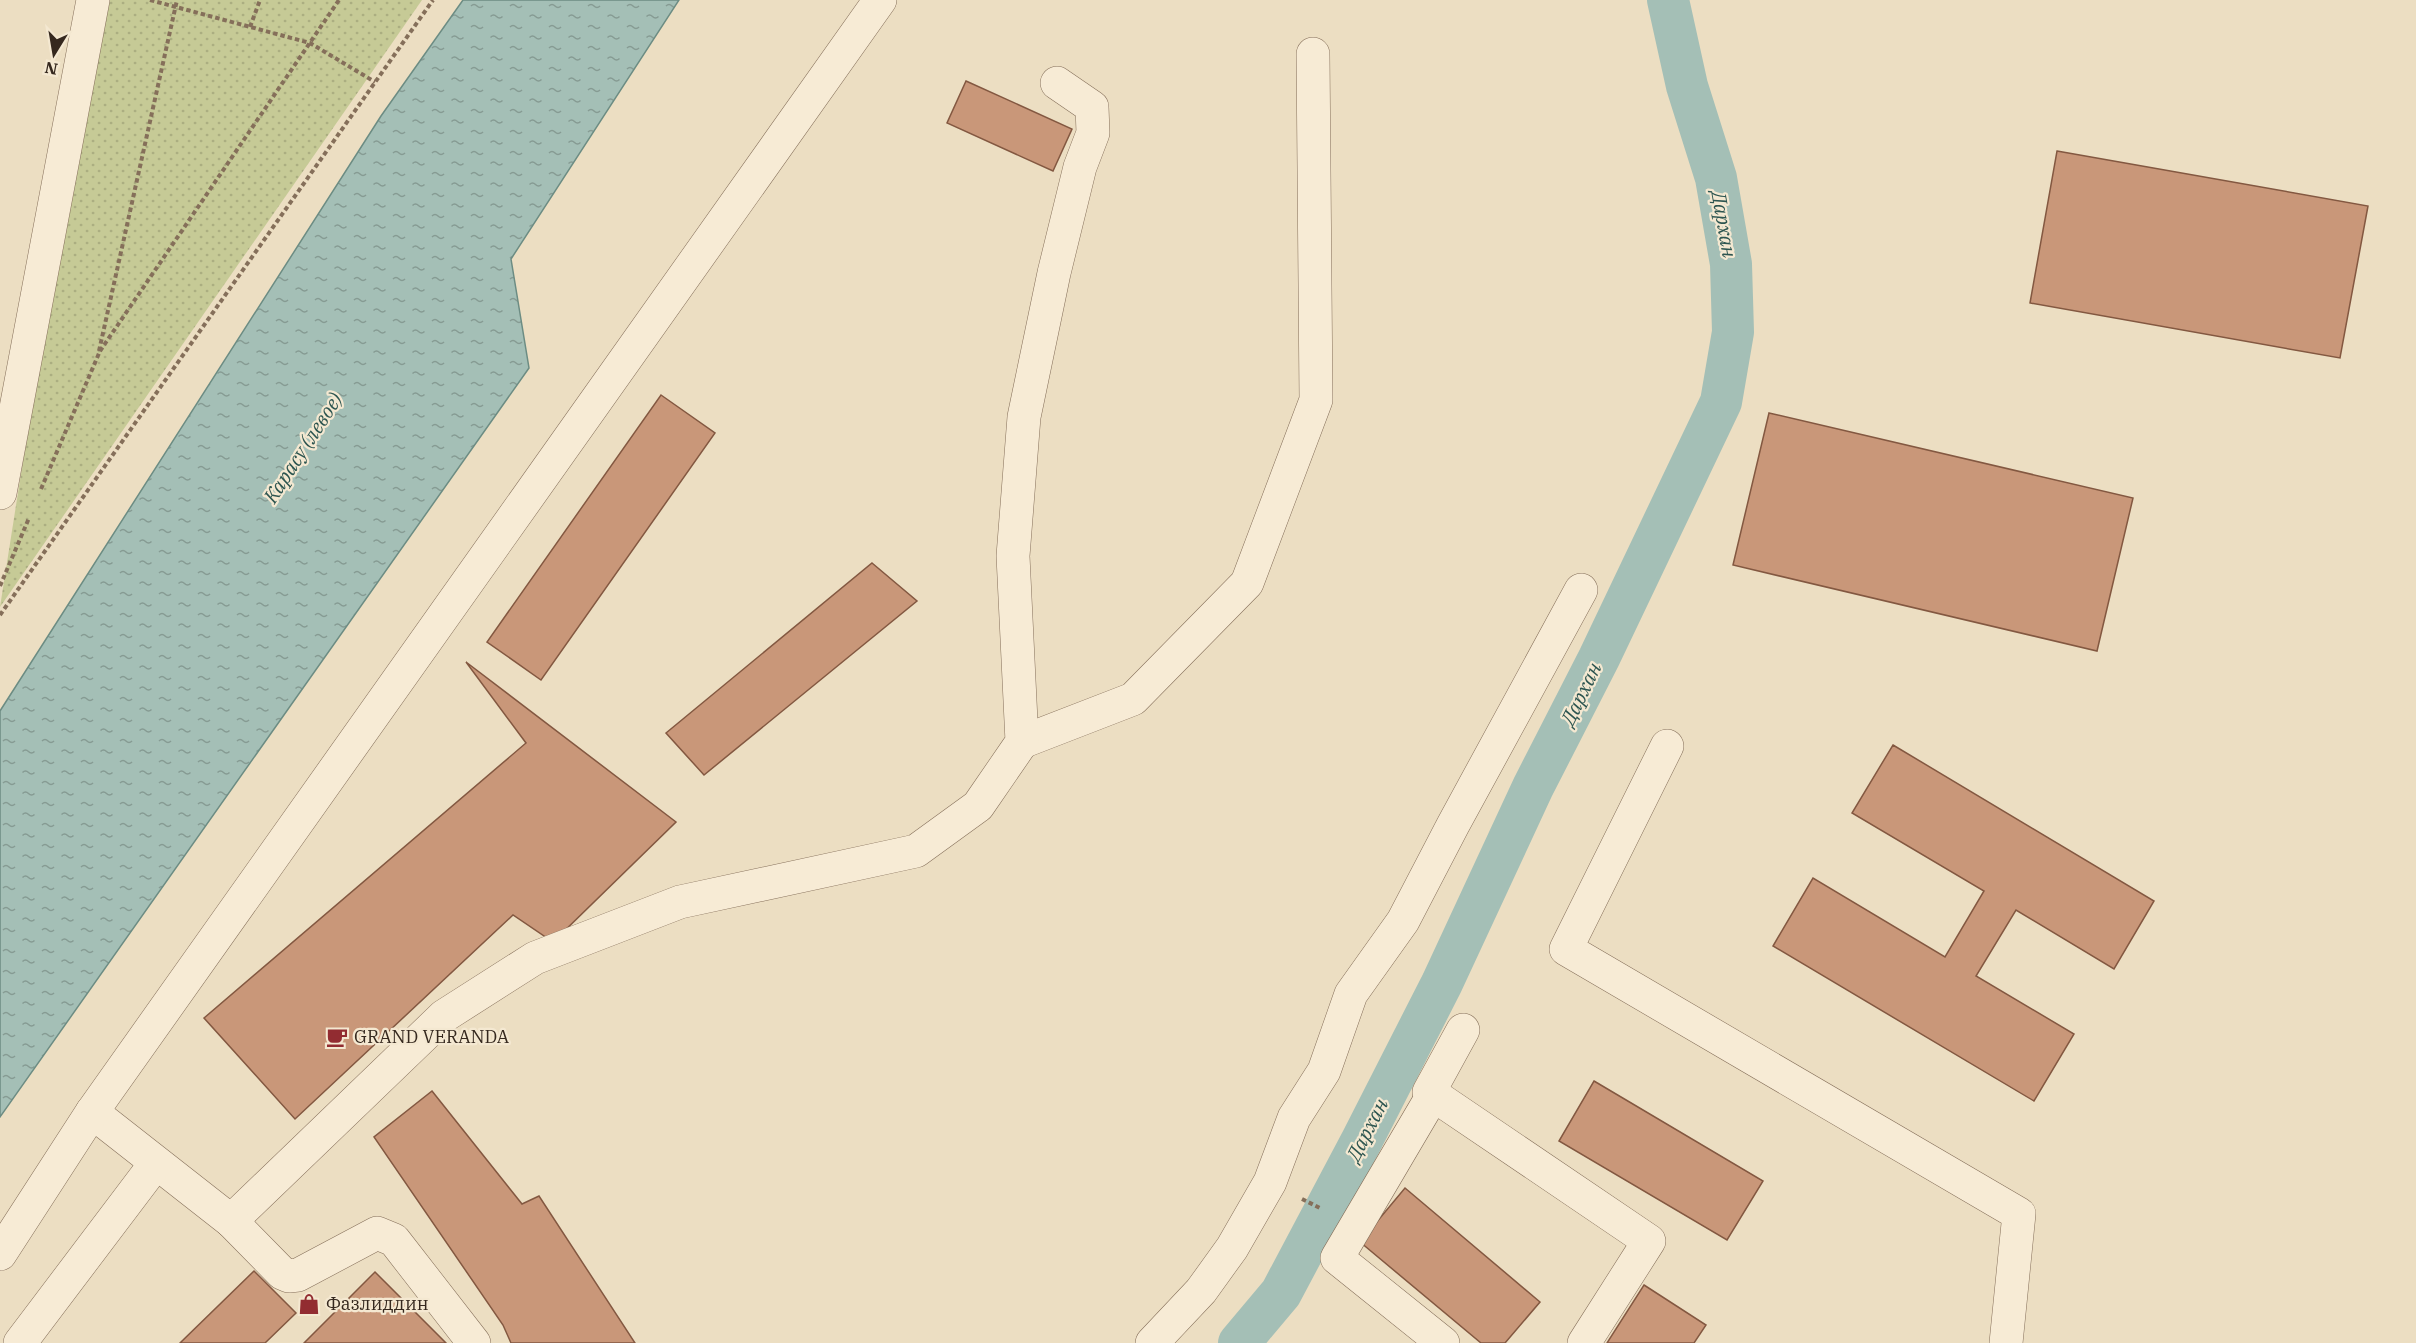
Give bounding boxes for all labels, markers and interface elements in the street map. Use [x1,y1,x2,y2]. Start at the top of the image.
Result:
north arrow [24,24,84,84]
text: N [43,58,59,80]
water label: Дархан [1705,186,1744,260]
water label: Карасу (левое) [256,387,348,509]
water label: Дархан [1553,657,1608,732]
cafe icon: GRAND VERANDA [325,1025,349,1049]
place label: GRAND VERANDA [354,1025,510,1048]
water label: Дархан [1338,1093,1394,1168]
shop icon: Фазлиддин [297,1292,321,1316]
place label: Фазлиддин [326,1292,429,1315]

